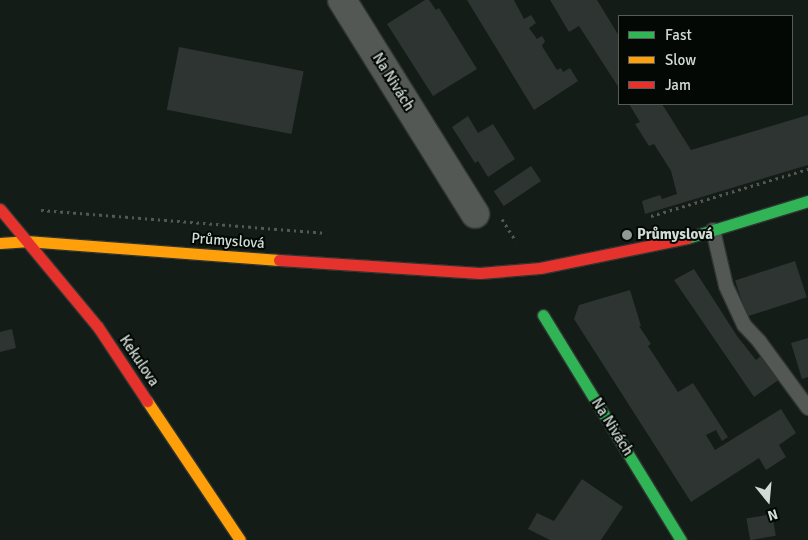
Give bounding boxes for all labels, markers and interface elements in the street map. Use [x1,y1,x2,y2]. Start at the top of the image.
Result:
legend [618,15,793,105]
text: Fast [665,26,692,44]
street label: Na Nivách [368,50,418,114]
text: Slow [665,51,696,69]
text: Jam [665,76,691,94]
place label: Průmyslová [637,226,713,244]
street label: Průmyslová [191,229,265,253]
marker: Průmyslová [621,229,633,241]
street label: Kekulova [115,332,163,390]
street label: Na Nivách [587,395,637,459]
north arrow [743,475,793,525]
text: N [765,505,780,524]

